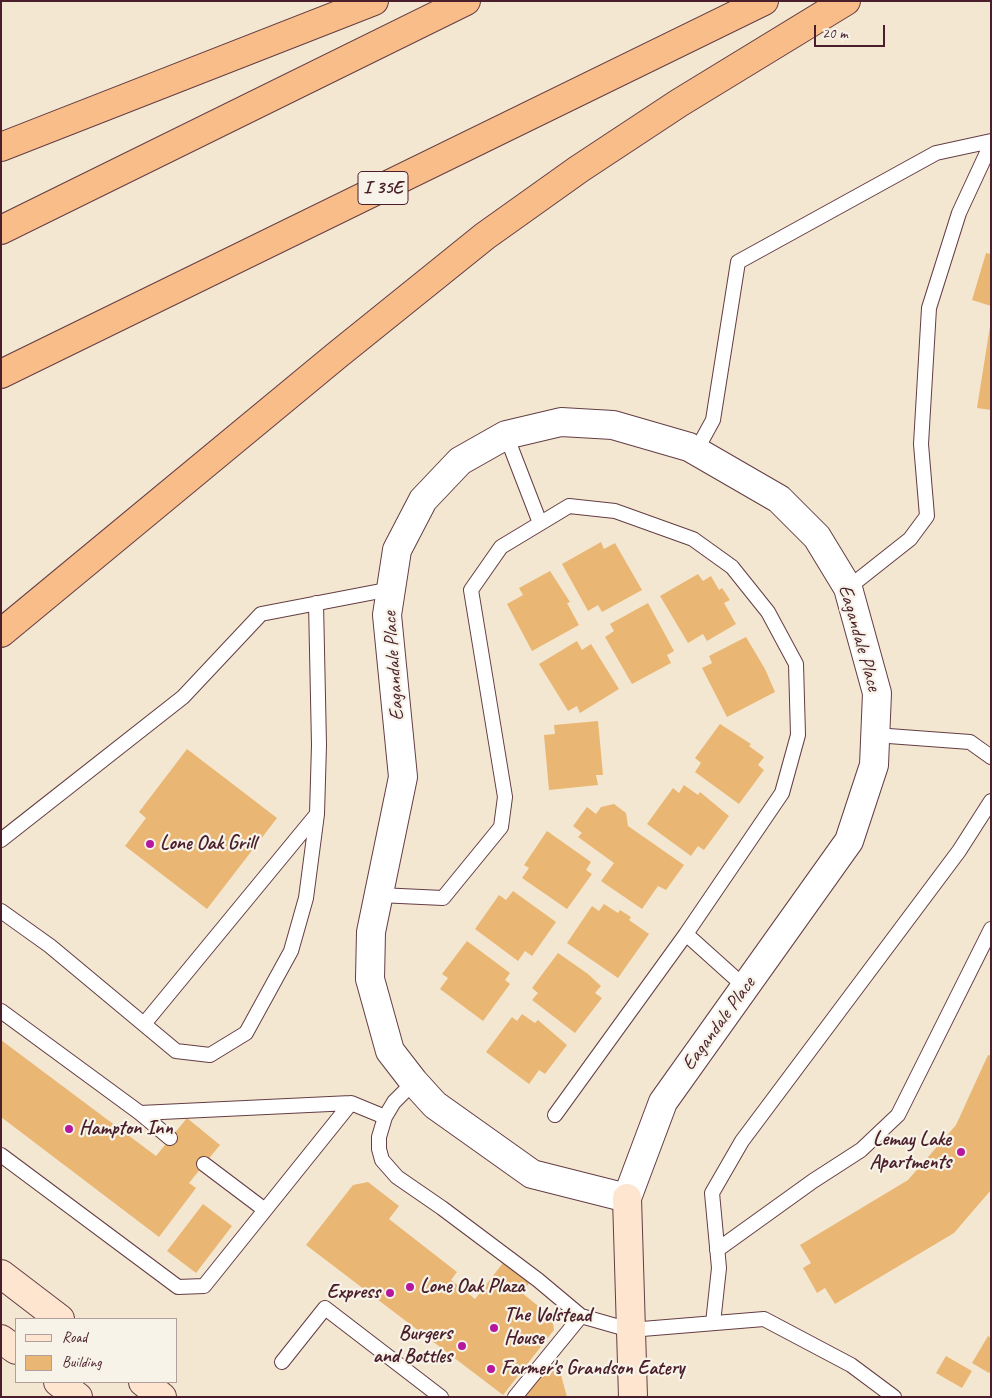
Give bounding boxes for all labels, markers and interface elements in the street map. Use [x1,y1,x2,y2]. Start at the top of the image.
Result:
scale bar [817,15,888,47]
text: 20 m [822,24,848,43]
road number: I 35E [358,172,408,204]
street label: Eagandale Place [832,582,886,694]
street label: Eagandale Place [378,611,410,721]
place label: Lone Oak Grill [160,832,256,856]
marker: Lone Oak Grill [144,838,156,850]
street label: Eagandale Place [677,973,761,1075]
place label: Hampton Inn [79,1117,173,1141]
marker: Hampton Inn [63,1123,75,1135]
place label: Lemay Lake Apartments [870,1128,951,1175]
marker: Lemay Lake Apartments [955,1146,967,1158]
place label: Lone Oak Plaza [420,1275,524,1299]
place label: Express [327,1281,380,1305]
marker: Lone Oak Plaza [404,1281,416,1293]
marker: Express [384,1287,396,1299]
place label: The Volstead House [504,1304,591,1351]
legend [15,1318,178,1383]
place label: Burgers and Bottles [373,1322,452,1369]
marker: The Volstead House [488,1322,500,1334]
text: Road [62,1328,87,1347]
marker: Burgers and Bottles [456,1340,468,1352]
text: Building [62,1353,101,1372]
place label: Farmer's Grandson Eatery [501,1357,684,1381]
marker: Farmer's Grandson Eatery [485,1363,497,1375]

